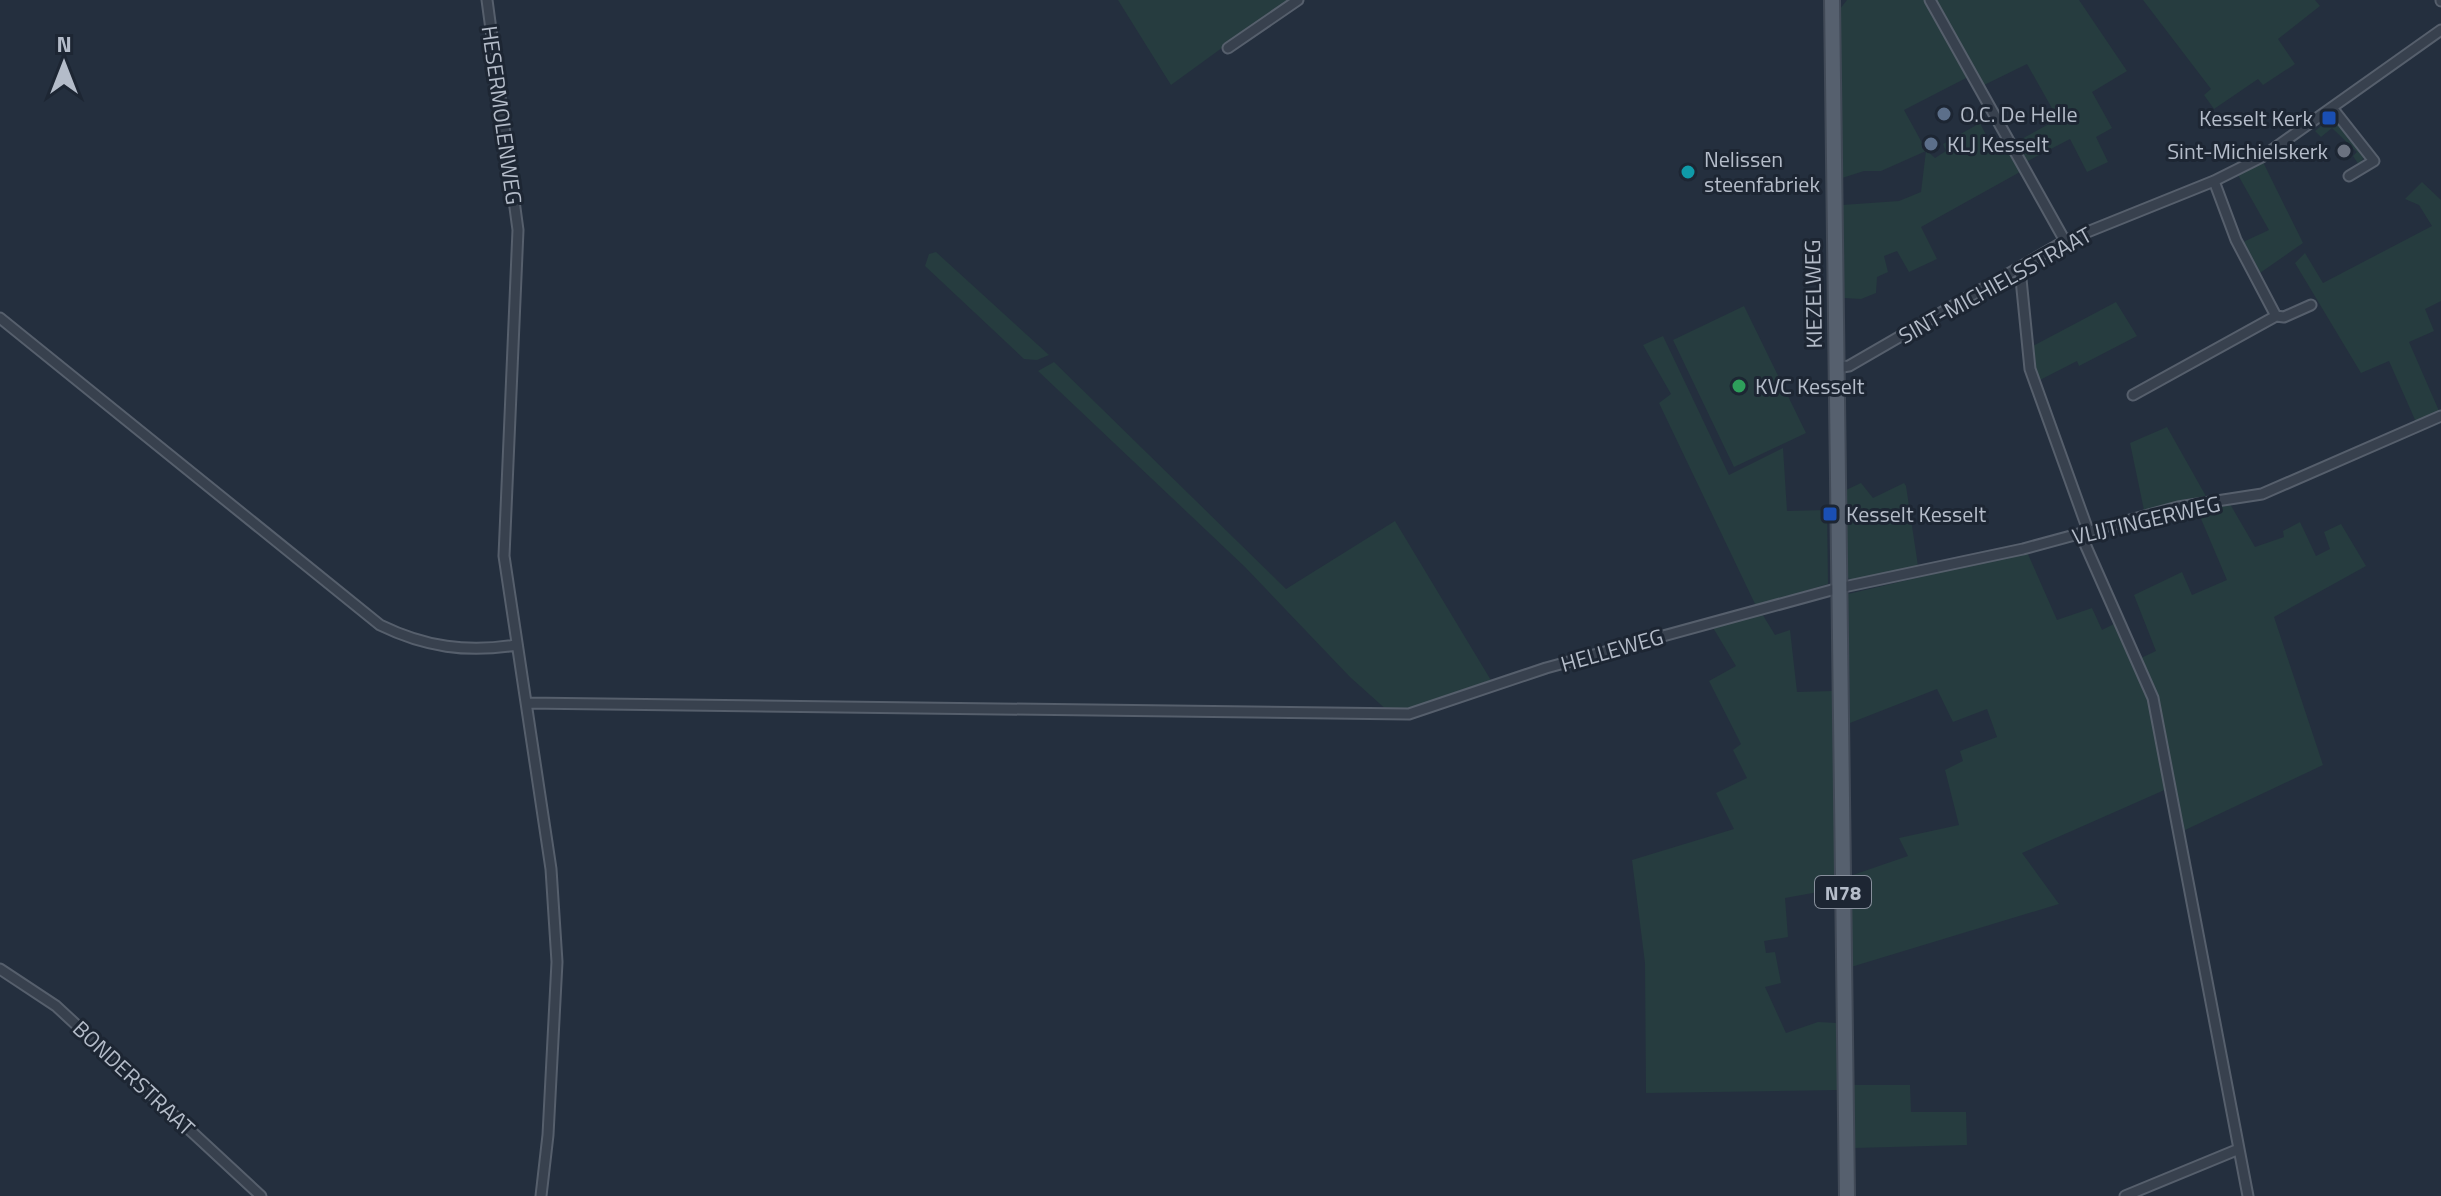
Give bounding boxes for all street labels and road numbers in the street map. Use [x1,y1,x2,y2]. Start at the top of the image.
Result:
street label: HESERMOLENWEG [473,23,531,207]
street label: SINT-MICHIELSSTRAAT [1892,217,2098,352]
street label: KIEZELWEG [1795,239,1831,349]
street label: VLIJTINGERWEG [2069,486,2223,554]
street label: HELLEWEG [1557,619,1667,681]
road number: N78 [1815,876,1871,908]
street label: BONDERSTRAAT [65,1012,203,1144]

